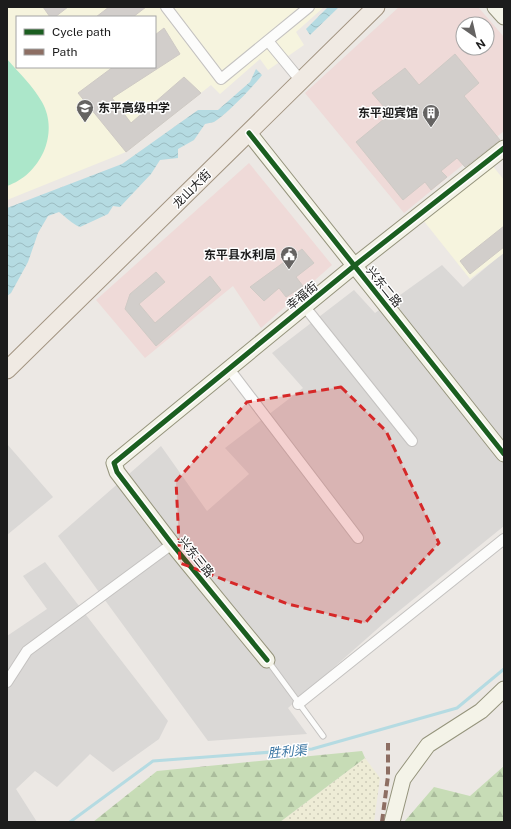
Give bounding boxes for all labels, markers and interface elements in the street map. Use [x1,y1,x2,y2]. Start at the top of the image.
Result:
legend [16,16,156,68]
north arrow [455,16,495,56]
text: Cycle path [52,25,111,39]
text: N [474,37,488,52]
text: Path [52,45,78,59]
school or university icon: 东平高级中学 [75,98,95,123]
place label: 东平高级中学 [98,101,170,115]
building icon: 东平迎宾馆 [421,103,441,128]
place label: 东平迎宾馆 [358,106,418,120]
street label: 龙山大街 [170,167,214,211]
public building icon: 东平县水利局 [279,245,299,270]
place label: 东平县水利局 [204,248,276,262]
street label: 兴东二路 [363,264,405,310]
street label: 幸福街 [284,279,320,313]
street label: 兴东三路 [175,534,217,580]
water label: 胜利渠 [267,742,309,761]

